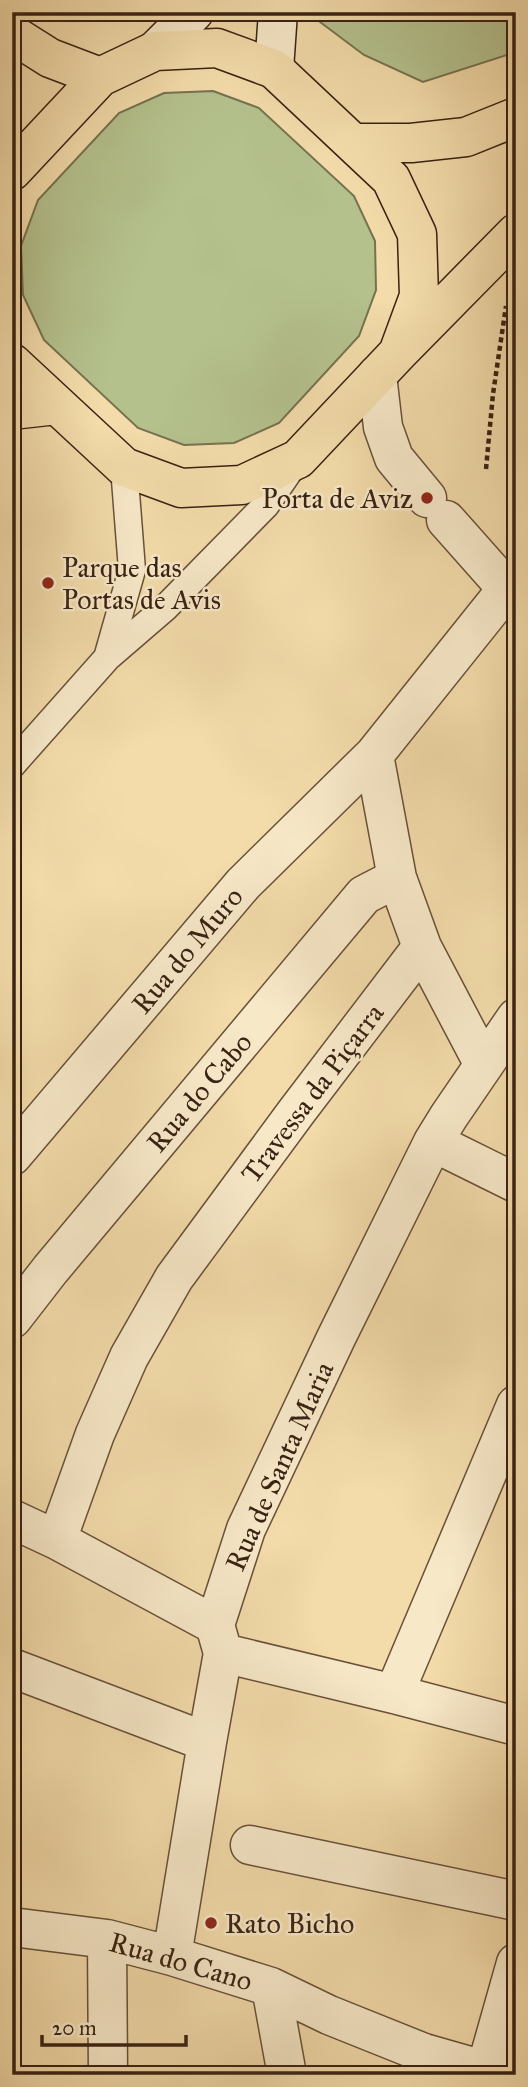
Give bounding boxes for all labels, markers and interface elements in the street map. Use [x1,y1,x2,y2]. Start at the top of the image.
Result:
place label: Porta de Aviz [261,481,413,516]
marker: Porta de Aviz [419,490,435,506]
place label: Parque das Portas de Avis [62,550,221,617]
marker: Parque das Portas de Avis [40,575,56,591]
street label: Rua do Muro [124,880,251,1021]
street label: Travessa da Piçarra [234,997,391,1190]
street label: Rua do Cabo [139,1025,260,1159]
street label: Rua de Santa Maria [218,1356,341,1576]
place label: Rato Bicho [225,1906,354,1941]
marker: Rato Bicho [203,1915,219,1931]
street label: Rua do Cano [105,1924,256,1999]
scale bar [42,2003,186,2047]
text: 20 m [52,2015,97,2041]

